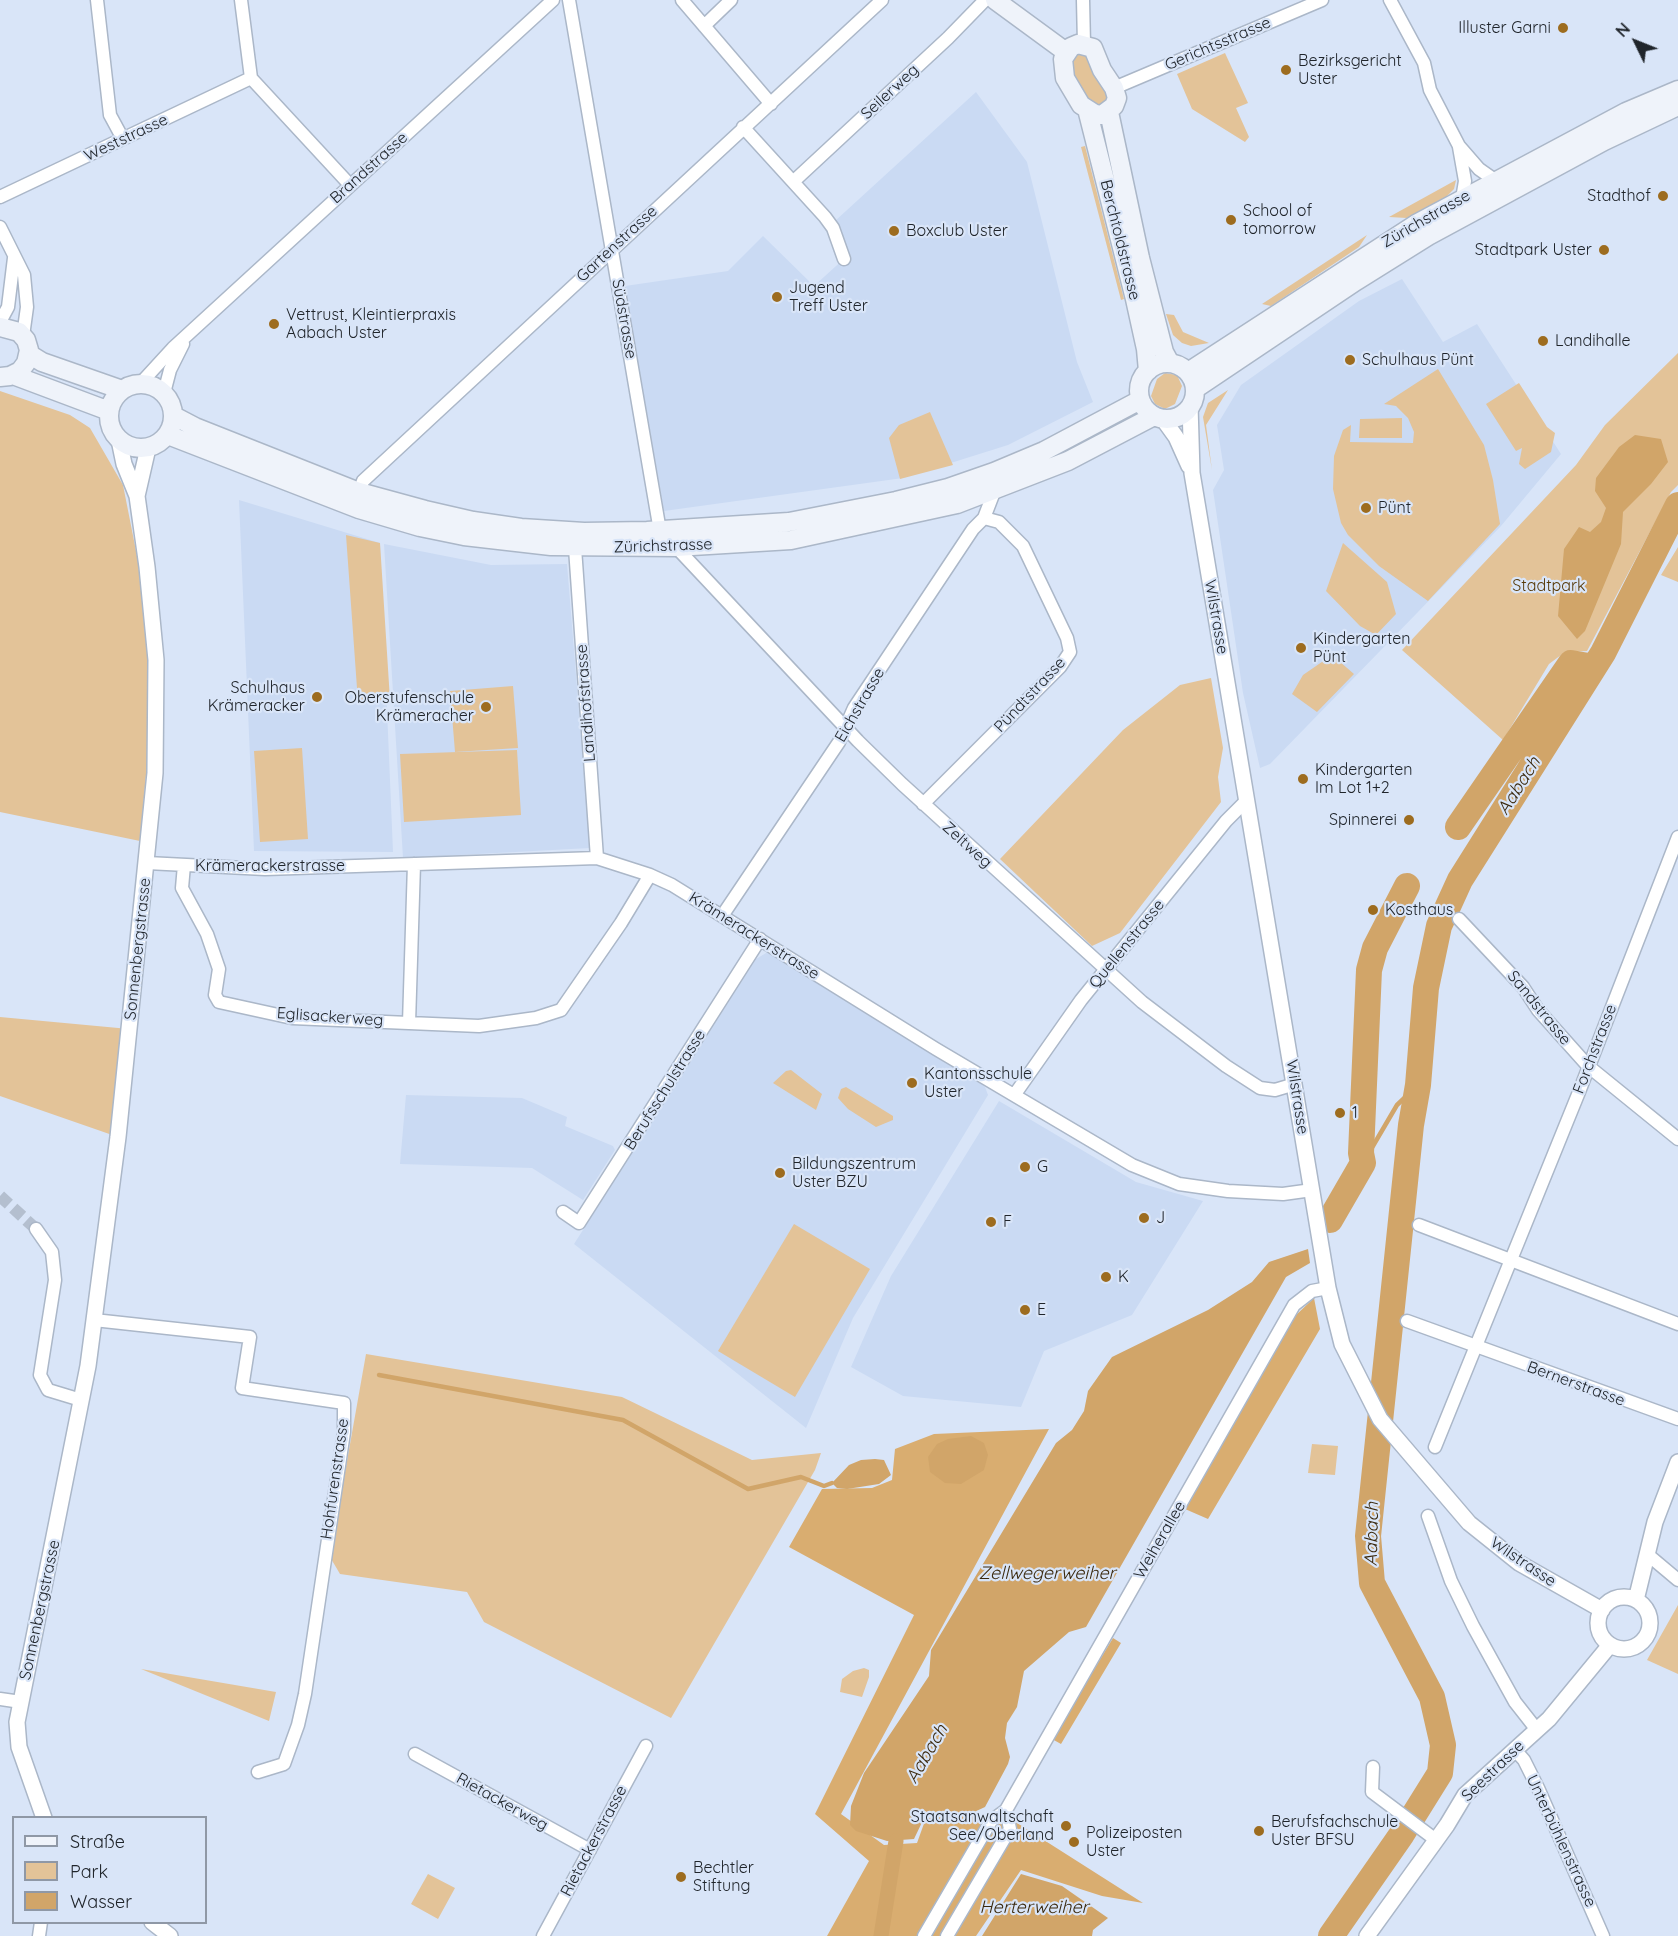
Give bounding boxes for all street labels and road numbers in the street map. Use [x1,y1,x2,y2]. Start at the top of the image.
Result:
street label: Gerichtsstrasse [1162,13,1274,75]
street label: Seilerweg [857,60,923,124]
street label: Weststrasse [81,110,171,166]
street label: Brandstrasse [326,128,412,208]
street label: Berchtoldstrasse [1096,178,1144,302]
street label: Zürichstrasse [1378,186,1474,252]
street label: Gartenstrasse [573,202,661,286]
street label: Südstrasse [608,278,640,360]
street label: Zürichstrasse [613,535,713,557]
street label: Wilstrasse [1200,578,1232,656]
street label: Landihofstrasse [572,644,600,762]
street label: Pündtstrasse [990,653,1070,737]
street label: Eichstrasse [831,664,889,746]
street label: Zeltweg [938,818,996,872]
street label: Krämerackerstrasse [195,856,345,876]
street label: Sonnenbergstrasse [121,877,155,1021]
street label: Krämerackerstrasse [685,888,823,984]
street label: Quellenstrasse [1085,896,1169,992]
street label: Sandstrasse [1503,967,1575,1049]
street label: Forchstrasse [1569,1002,1621,1096]
street label: Eglisackerweg [276,1004,384,1030]
street label: Berufsschulstrasse [620,1026,710,1154]
street label: Wilstrasse [1282,1058,1312,1136]
street label: Bernerstrasse [1524,1357,1628,1411]
street label: Hohfurenstrasse [317,1417,353,1541]
street label: Weiherallee [1130,1498,1190,1582]
street label: Wilstrasse [1486,1533,1560,1591]
street label: Sonnenbergstrasse [16,1538,64,1682]
street label: Seestrasse [1458,1736,1528,1806]
street label: Rietackerweg [453,1769,551,1835]
street label: Unterbühlenstrasse [1522,1772,1600,1910]
street label: Rietackerstrasse [557,1782,631,1900]

